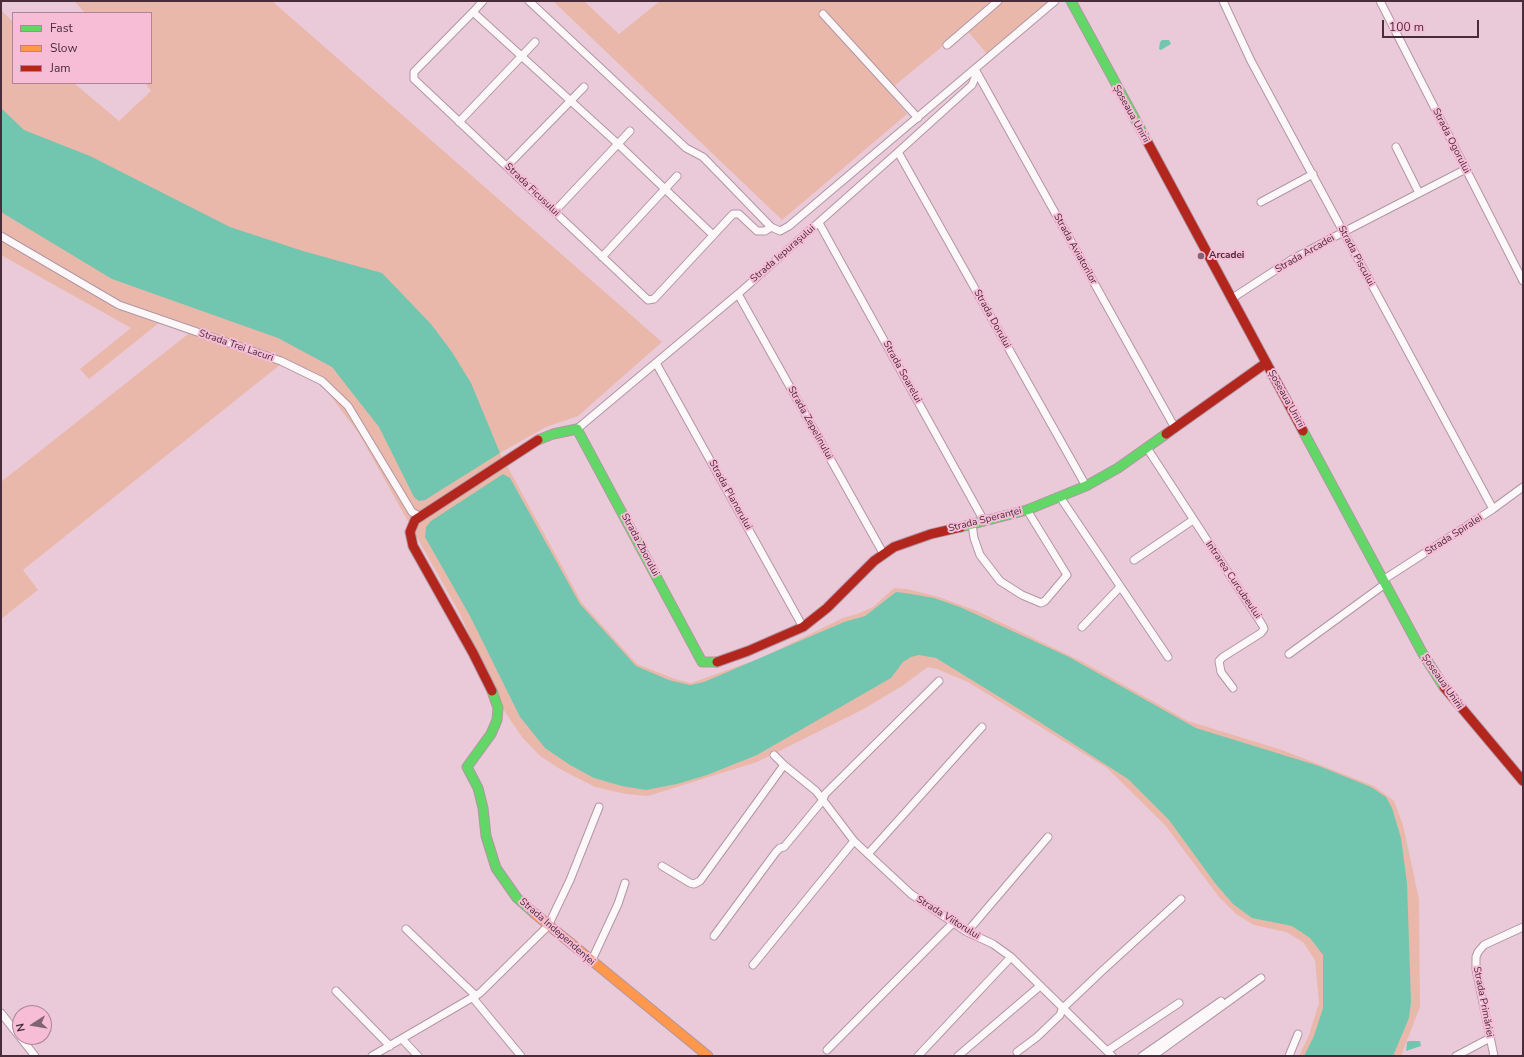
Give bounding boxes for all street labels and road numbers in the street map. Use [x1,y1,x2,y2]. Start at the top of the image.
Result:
street label: Șoseaua Unirii [1110,83,1152,145]
street label: Strada Ogorului [1429,106,1473,176]
street label: Strada Ficusului [502,161,562,219]
street label: Strada Aviatorilor [1051,212,1099,286]
street label: Strada Iepurașului [748,223,818,285]
street label: Strada Piscului [1335,224,1377,288]
street label: Strada Arcadei [1273,232,1337,276]
street label: Strada Dorului [971,288,1013,350]
street label: Strada Trei Lacuri [197,328,275,364]
street label: Strada Soarelui [880,339,924,405]
street label: Șoseaua Unirii [1265,368,1307,430]
street label: Strada Zepelinului [785,384,835,462]
street label: Strada Planorului [706,458,754,532]
street label: Strada Speranței [947,505,1023,535]
street label: Strada Zborului [618,511,662,579]
street label: Strada Spiralei [1423,512,1485,558]
street label: Intrarea Curcubeului [1203,539,1263,621]
street label: Șoseaua Unirii [1419,652,1465,712]
street label: Strada Viitorului [914,894,982,942]
street label: Strada Independenței [517,896,597,968]
street label: Strada Primăriei [1470,966,1496,1038]

